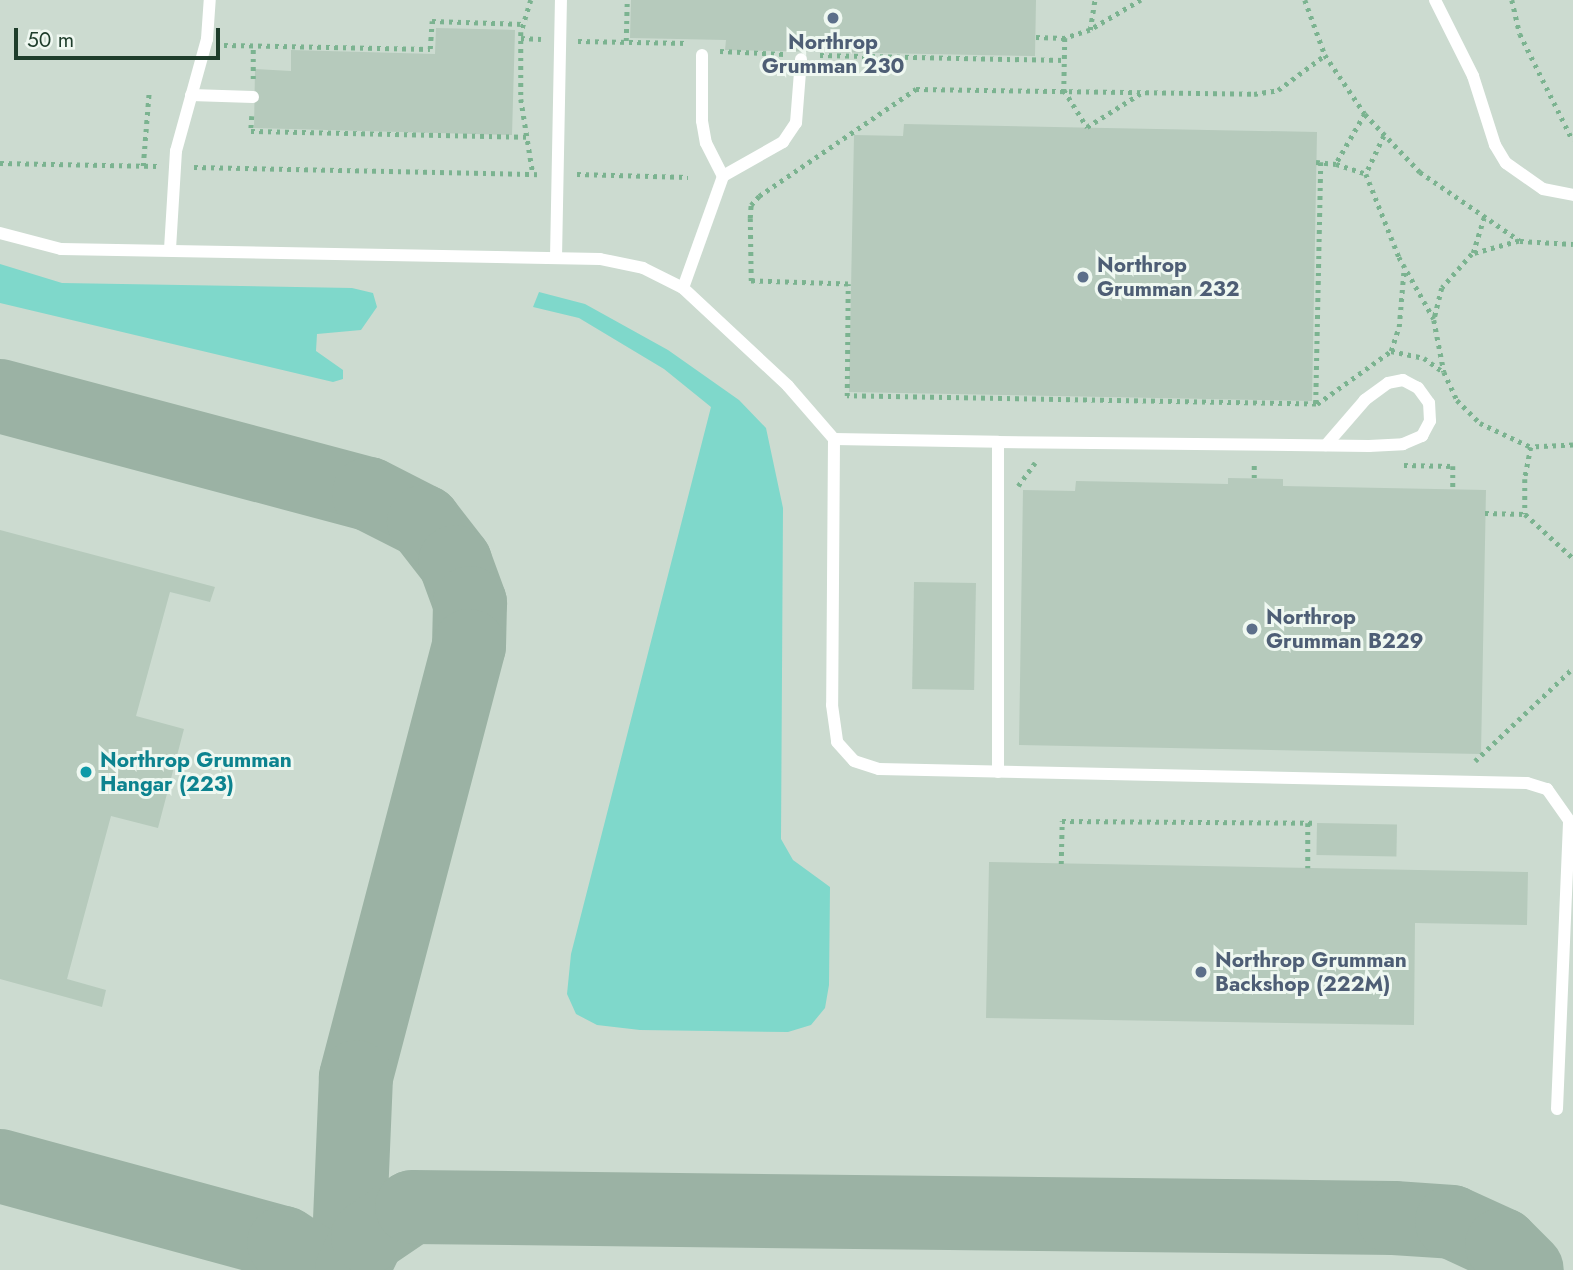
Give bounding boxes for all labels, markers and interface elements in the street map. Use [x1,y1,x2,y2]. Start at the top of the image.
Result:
marker: Northrop Grumman 230 [825,10,841,26]
scale bar [18,14,224,58]
text: 50 m [27,25,74,55]
place label: Northrop Grumman 230 [762,29,904,79]
place label: Northrop Grumman 232 [1097,252,1240,302]
marker: Northrop Grumman 232 [1075,269,1091,285]
place label: Northrop Grumman B229 [1266,604,1423,654]
marker: Northrop Grumman B229 [1244,621,1260,637]
place label: Northrop Grumman Hangar (223) [100,747,292,797]
marker: Northrop Grumman Hangar (223) [78,764,94,780]
place label: Northrop Grumman Backshop (222M) [1215,947,1407,997]
marker: Northrop Grumman Backshop (222M) [1193,964,1209,980]

